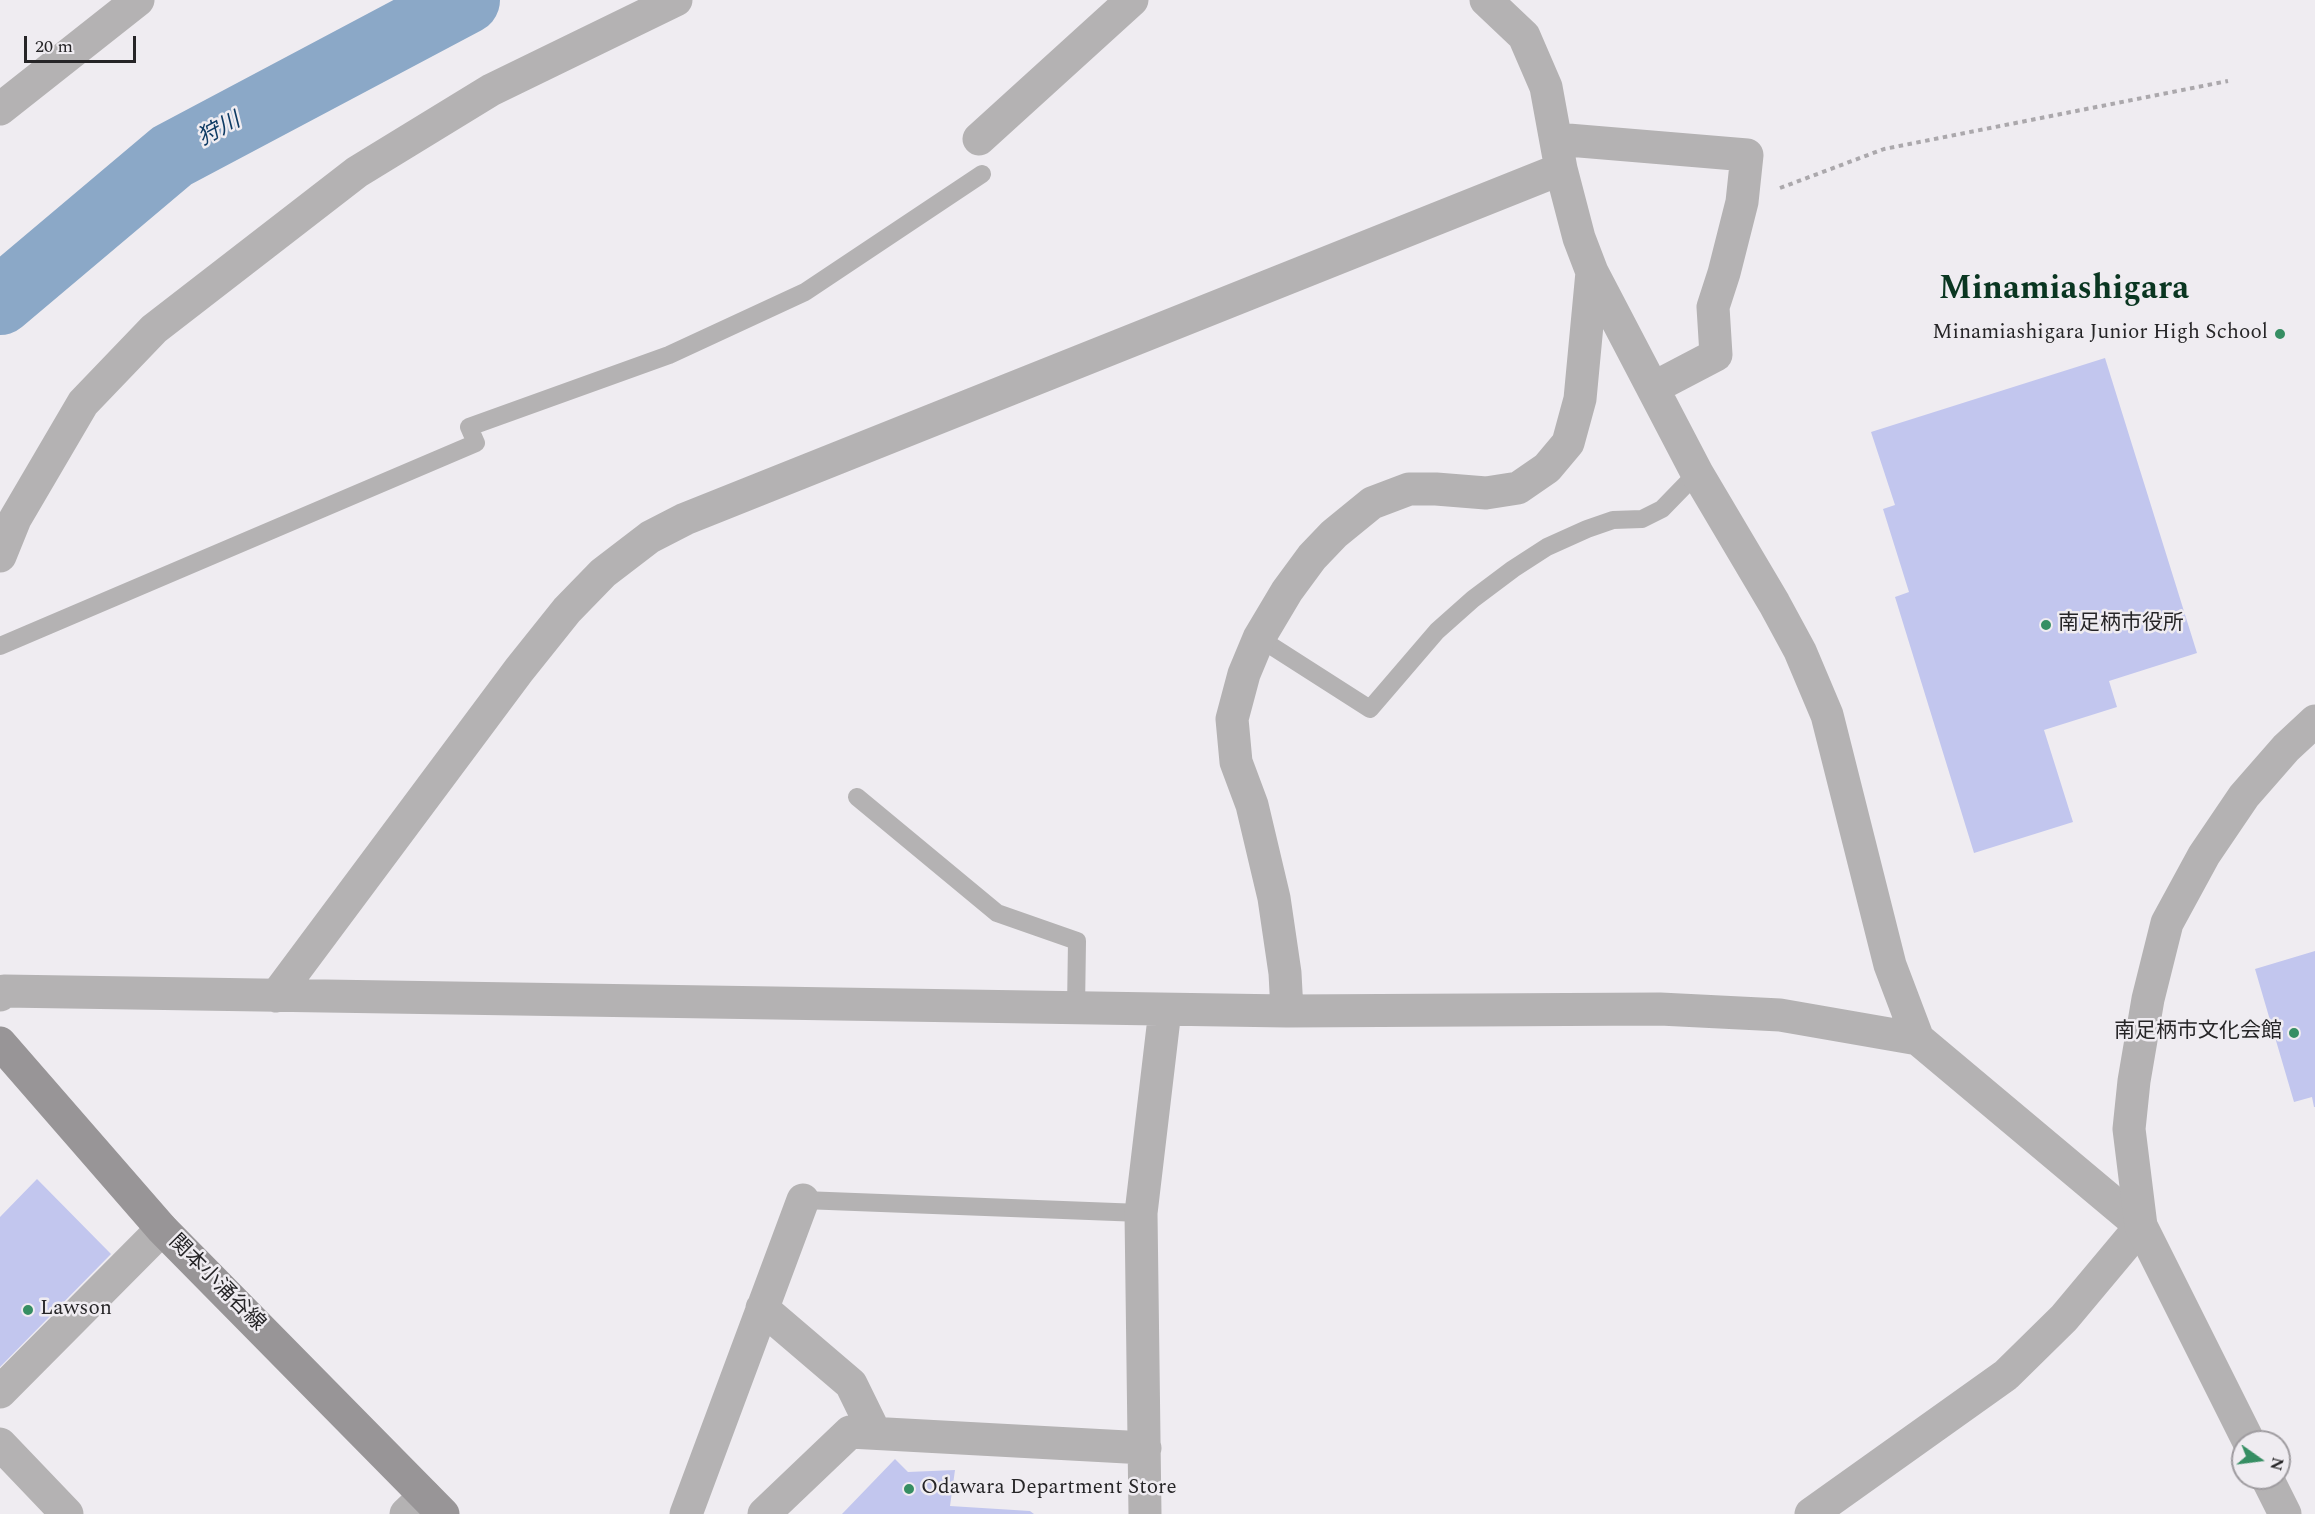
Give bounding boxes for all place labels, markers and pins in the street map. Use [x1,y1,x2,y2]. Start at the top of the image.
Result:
place label: Minamiashigara Junior High School [1932,321,2268,347]
marker: Minamiashigara Junior High School [2273,327,2287,341]
place label: 南足柄市役所 [2058,612,2184,638]
marker: 南足柄市役所 [2039,618,2053,632]
place label: 南足柄市文化会館 [2114,1020,2282,1046]
marker: 南足柄市文化会館 [2287,1026,2301,1040]
place label: Lawson [40,1297,112,1323]
marker: Lawson [21,1303,35,1317]
place label: Odawara Department Store [921,1476,1177,1502]
marker: Odawara Department Store [902,1482,916,1496]

